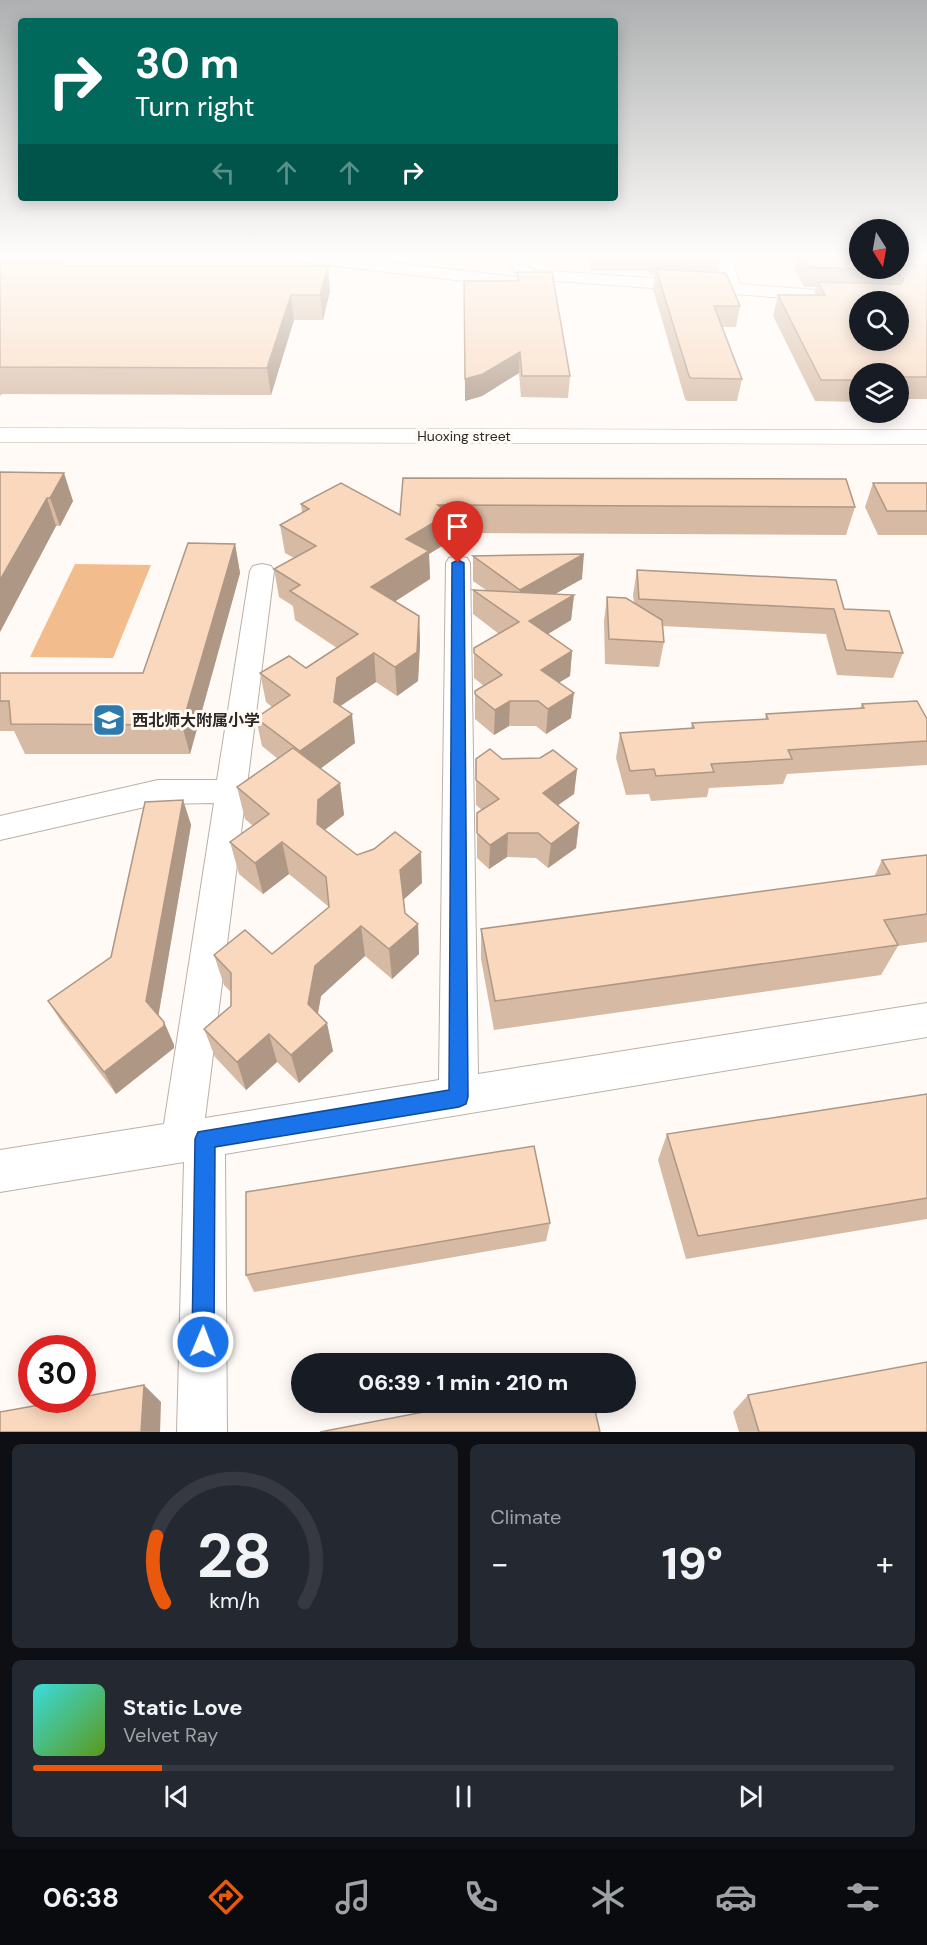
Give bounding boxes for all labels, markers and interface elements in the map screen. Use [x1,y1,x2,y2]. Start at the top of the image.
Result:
text: 30 m [135,36,239,91]
icon: right [36,42,114,120]
text: Turn right [135,89,255,124]
icon: left [207,156,240,189]
icon: ahead [270,156,303,189]
icon: ahead [333,156,366,189]
icon: right [396,156,429,189]
north arrow [849,219,909,279]
map controls [849,219,909,423]
button: search [849,291,909,351]
button: layers [849,363,909,423]
street label: Huoxing street [417,427,511,445]
pin [432,501,483,563]
icon: arrive [441,510,474,543]
school or university icon: 西北师大附属小学 [91,702,127,738]
place label: 西北师大附属小学 [132,710,260,731]
position arrow [171,1310,235,1374]
speed limit sign: 30 [18,1335,96,1413]
text: 06:39 · 1 min · 210 m [359,1368,568,1397]
text: Climate [491,1504,561,1530]
text: 28 [197,1515,272,1596]
text: 19° [661,1534,723,1593]
text: − [491,1542,509,1585]
text: + [876,1542,894,1585]
text: km/h [209,1587,260,1615]
text: Static Love [123,1693,243,1722]
text: Velvet Ray [123,1722,218,1748]
icon: previous [160,1780,193,1813]
icon: pause [447,1780,480,1813]
icon: next [734,1780,767,1813]
icon: directions [205,1876,247,1918]
icon: music [332,1876,374,1918]
icon: phone [460,1876,502,1918]
icon: climate [587,1876,629,1918]
icon: car [715,1876,757,1918]
icon: filters [842,1876,884,1918]
text: 06:38 [43,1880,119,1915]

